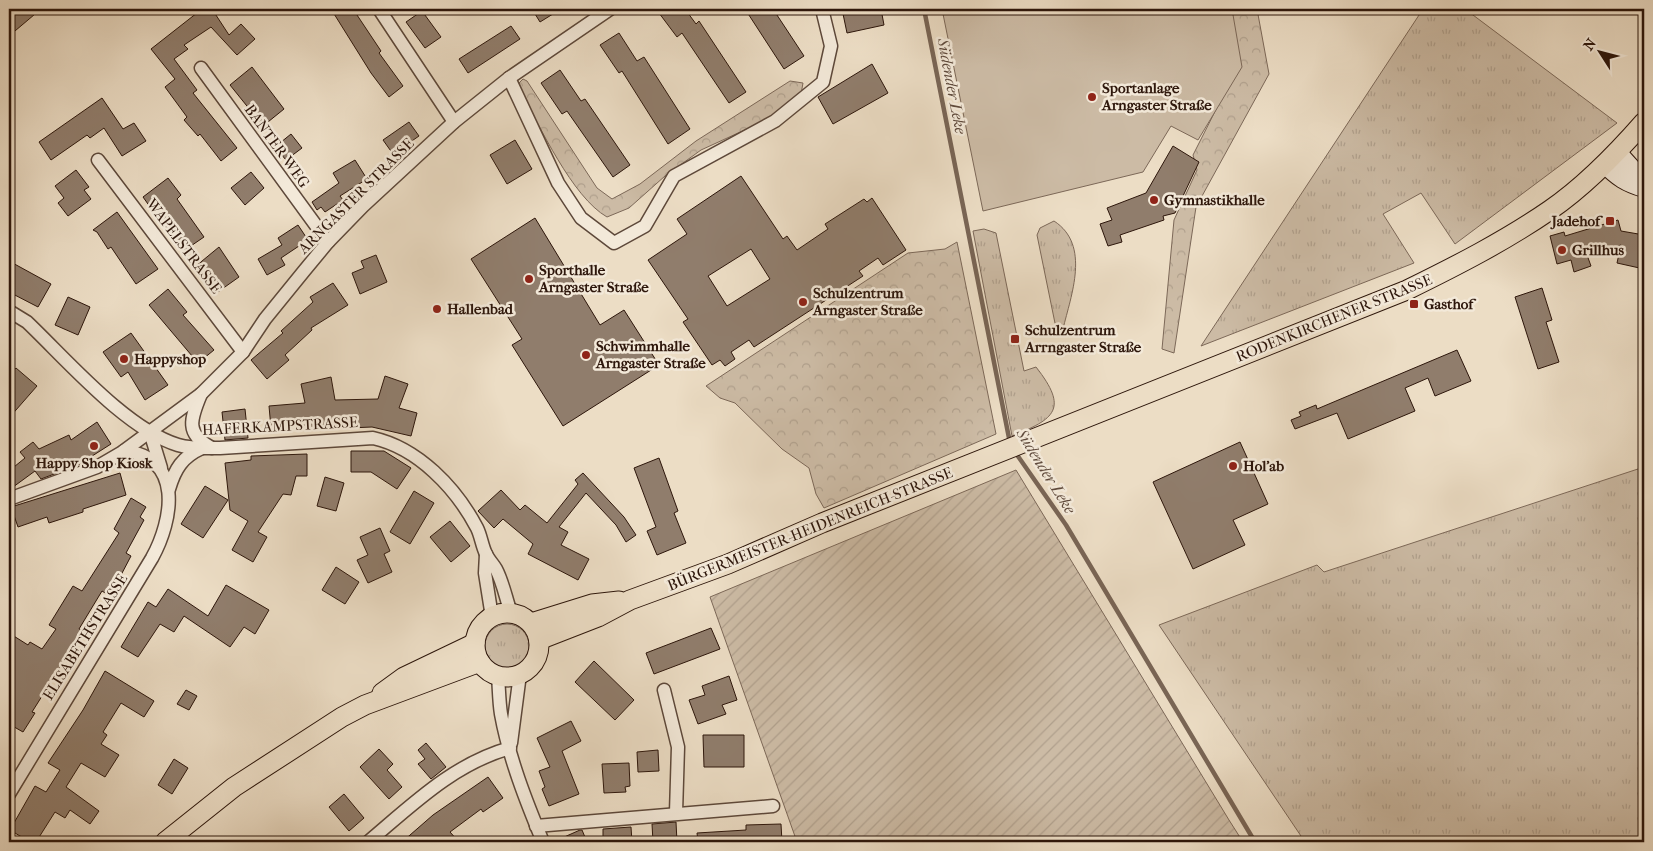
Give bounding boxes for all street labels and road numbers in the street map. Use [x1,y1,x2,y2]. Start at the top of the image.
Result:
street label: BANTER WEG [241,101,314,192]
street label: ARNGASTER STRASSE [294,134,418,258]
street label: WAPELSTRASSE [142,194,225,297]
street label: RODENKIRCHENER STRASSE [1233,270,1435,366]
street label: HAFERKAMPSTRASSE [202,413,358,439]
street label: BÜRGERMEISTER-HEIDENREICH-STRASSE [665,463,955,595]
street label: ELISABETHSTRASSE [39,571,131,703]

